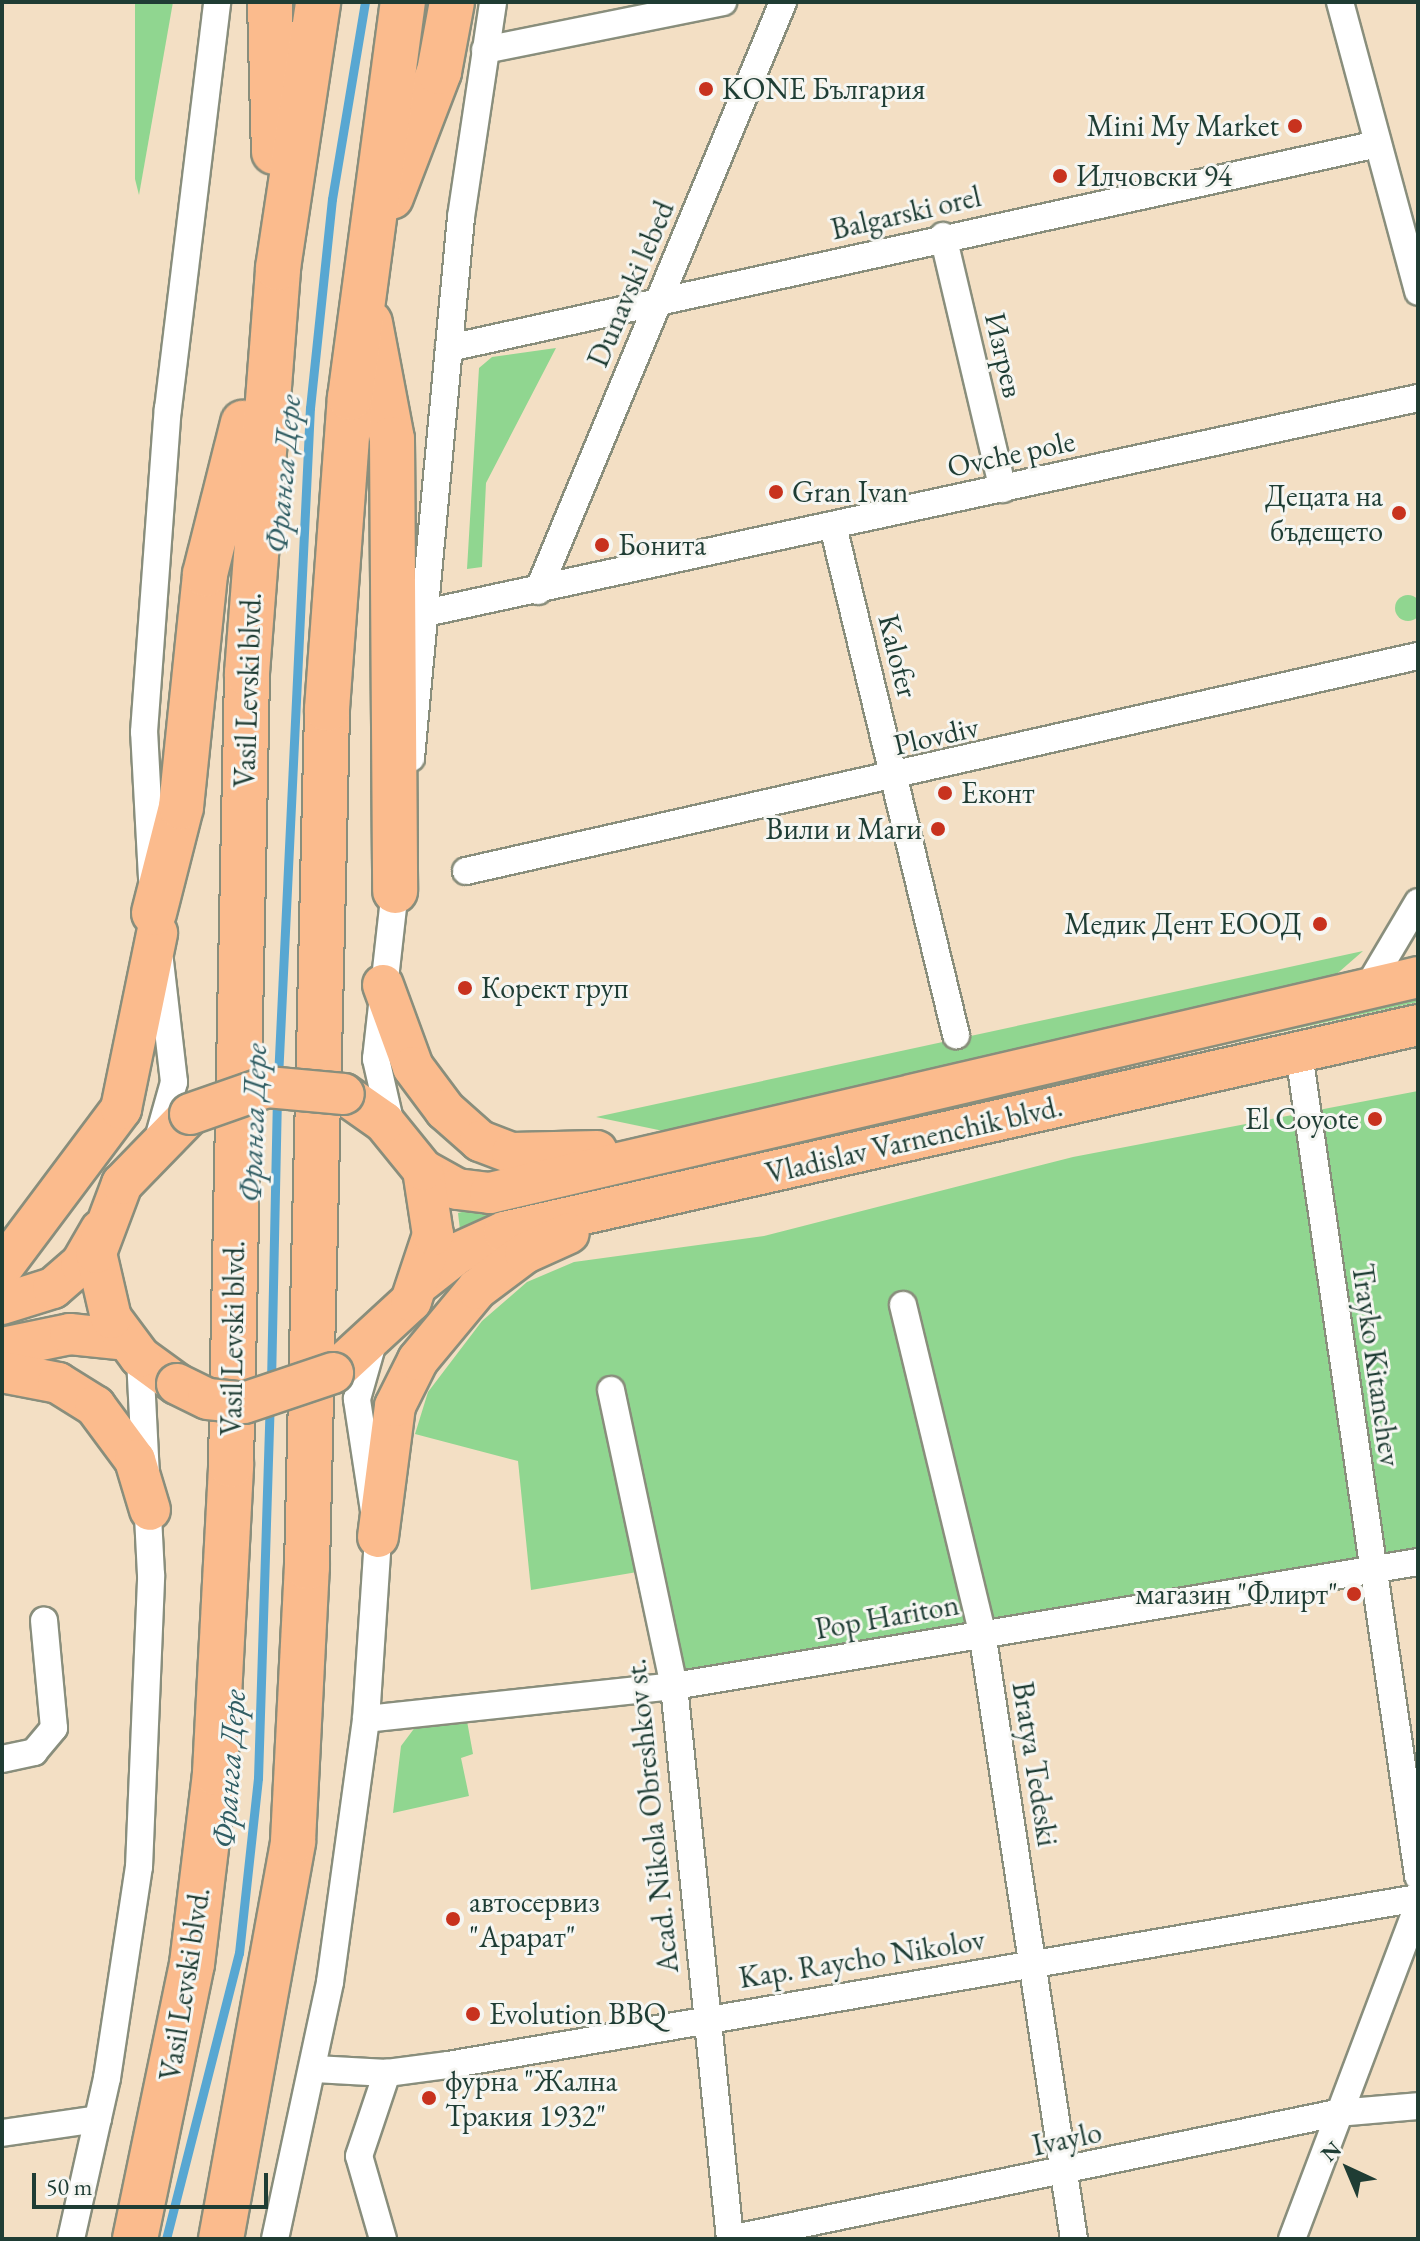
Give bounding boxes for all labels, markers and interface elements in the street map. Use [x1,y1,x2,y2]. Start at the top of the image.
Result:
place label: KONE България [722,71,925,107]
marker: KONE България [697,80,715,98]
place label: Mini My Market [1087,108,1279,144]
marker: Mini My Market [1286,117,1304,135]
place label: Илчовски 94 [1076,158,1232,194]
marker: Илчовски 94 [1051,167,1069,185]
street label: Balgarski orel [828,178,984,248]
street label: Dunavski lebed [580,196,682,372]
street label: Изгрев [977,309,1031,401]
water label: Франга Дере [257,393,309,555]
street label: Ovche pole [944,423,1078,485]
place label: Gran Ivan [792,474,908,510]
place label: Децата на бъдещето [1265,478,1383,548]
marker: Gran Ivan [767,483,785,501]
marker: Децата на бъдещето [1390,504,1408,522]
place label: Бонита [618,527,706,563]
marker: Бонита [593,536,611,554]
street label: Vasil Levski blvd. [227,592,269,788]
street label: Kalofer [870,610,926,702]
street label: Plovdiv [890,709,982,763]
place label: Еконт [961,775,1034,811]
marker: Еконт [936,784,954,802]
place label: Вили и Маги [766,811,922,847]
marker: Вили и Маги [929,820,947,838]
place label: Медик Дент ЕООД [1064,906,1302,942]
marker: Медик Дент ЕООД [1309,913,1331,935]
place label: Корект груп [481,970,629,1006]
marker: Корект груп [456,979,474,997]
water label: Франга Дере [231,1043,275,1203]
street label: Vladislav Varnenchik blvd. [762,1088,1066,1192]
place label: El Coyote [1245,1101,1359,1137]
marker: El Coyote [1366,1110,1384,1128]
street label: Vasil Levski blvd. [213,1240,253,1436]
street label: Trayko Kitanchev [1344,1261,1408,1469]
place label: магазин "Флирт" [1135,1576,1338,1612]
marker: магазин "Флирт" [1345,1585,1363,1603]
street label: Pop Hariton [812,1587,962,1647]
street label: Acad. Nikola Obreshkov st. [618,1657,686,1975]
street label: Bratya Tedeski [1004,1679,1066,1849]
water label: Франга Дере [204,1688,254,1850]
place label: автосервиз "Арарат" [469,1884,600,1954]
street label: Vasil Levski blvd. [152,1885,218,2083]
marker: автосервиз "Арарат" [444,1910,462,1928]
street label: Kap. Raycho Nikolov [737,1922,987,1996]
place label: Evolution BBQ [489,1996,666,2032]
marker: Evolution BBQ [464,2005,482,2023]
place label: фурна "Жална Тракия 1932" [445,2063,617,2134]
marker: фурна "Жална Тракия 1932" [420,2089,438,2107]
street label: Ivaylo [1029,2114,1105,2164]
north arrow [1308,2129,1388,2209]
text: N [1315,2135,1347,2168]
scale bar [36,2157,272,2207]
text: 50 m [46,2171,93,2202]

